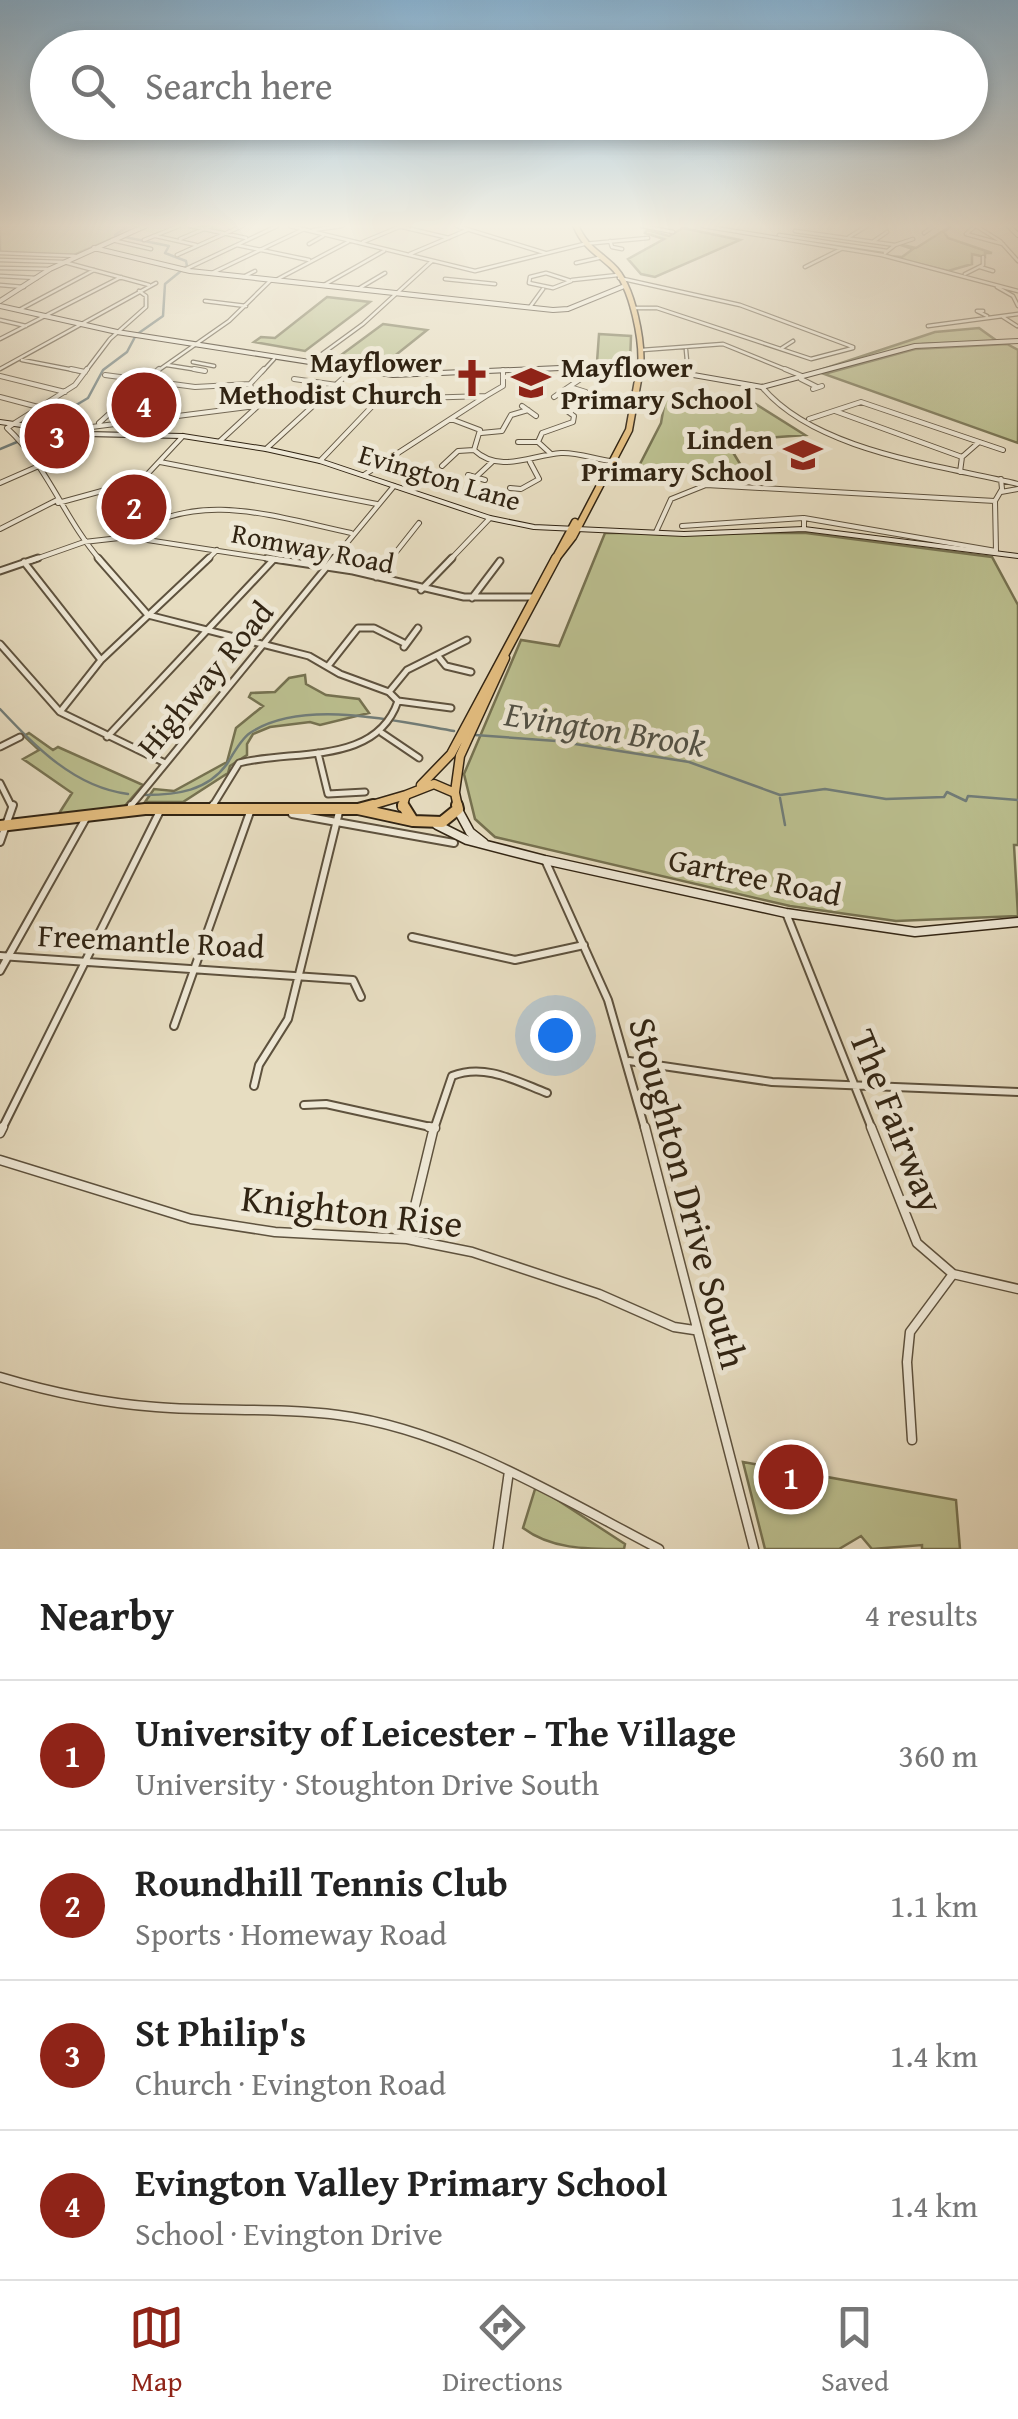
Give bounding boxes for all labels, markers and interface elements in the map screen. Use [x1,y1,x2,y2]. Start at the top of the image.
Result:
search box [30,30,988,140]
text: Search here [145,57,333,113]
icon: search [65,58,120,113]
place label: Mayflower Methodist Church [219,341,442,414]
place label: Mayflower Primary School [561,346,753,419]
church icon: Mayflower Methodist Church [451,357,493,399]
school or university icon: Mayflower Primary School [510,362,552,404]
pin: 4 [112,368,176,442]
pin: 3 [24,398,90,474]
place label: Linden Primary School [581,418,773,491]
street label: Evington Lane [354,432,526,521]
school or university icon: Linden Primary School [782,434,824,476]
pin: 2 [102,470,166,544]
street label: Romway Road [228,512,398,583]
street label: Highway Road [125,590,284,767]
water label: Evington Brook [500,687,710,770]
street label: Gartree Road [665,835,846,918]
street label: Freemantle Road [37,911,266,970]
your location [530,1010,581,1061]
street label: Stoughton Drive South [615,1011,763,1375]
street label: The Fairway [836,1020,960,1221]
street label: Knighton Rise [238,1169,466,1251]
pin: 1 [758,1440,824,1514]
text: Nearby [40,1584,174,1645]
text: 4 results [865,1591,978,1638]
text: University of Leicester - The Village [135,1704,736,1760]
text: 1 [64,1732,81,1779]
text: 360 m [899,1732,978,1779]
text: University · Stoughton Drive South [135,1760,599,1807]
text: Roundhill Tennis Club [135,1854,508,1910]
text: 2 [64,1882,81,1929]
text: 1.1 km [890,1882,978,1929]
text: Sports · Homeway Road [135,1910,447,1957]
text: St Philip's [135,2004,306,2060]
text: 3 [64,2032,81,2079]
text: 1.4 km [890,2032,978,2079]
text: Church · Evington Road [135,2060,446,2107]
text: Evington Valley Primary School [135,2154,668,2210]
text: 4 [64,2182,81,2229]
text: 1.4 km [890,2182,978,2229]
text: School · Evington Drive [135,2210,443,2257]
tab: Map [129,2300,184,2401]
tab: Directions [442,2300,563,2401]
tab: Saved [821,2300,889,2401]

